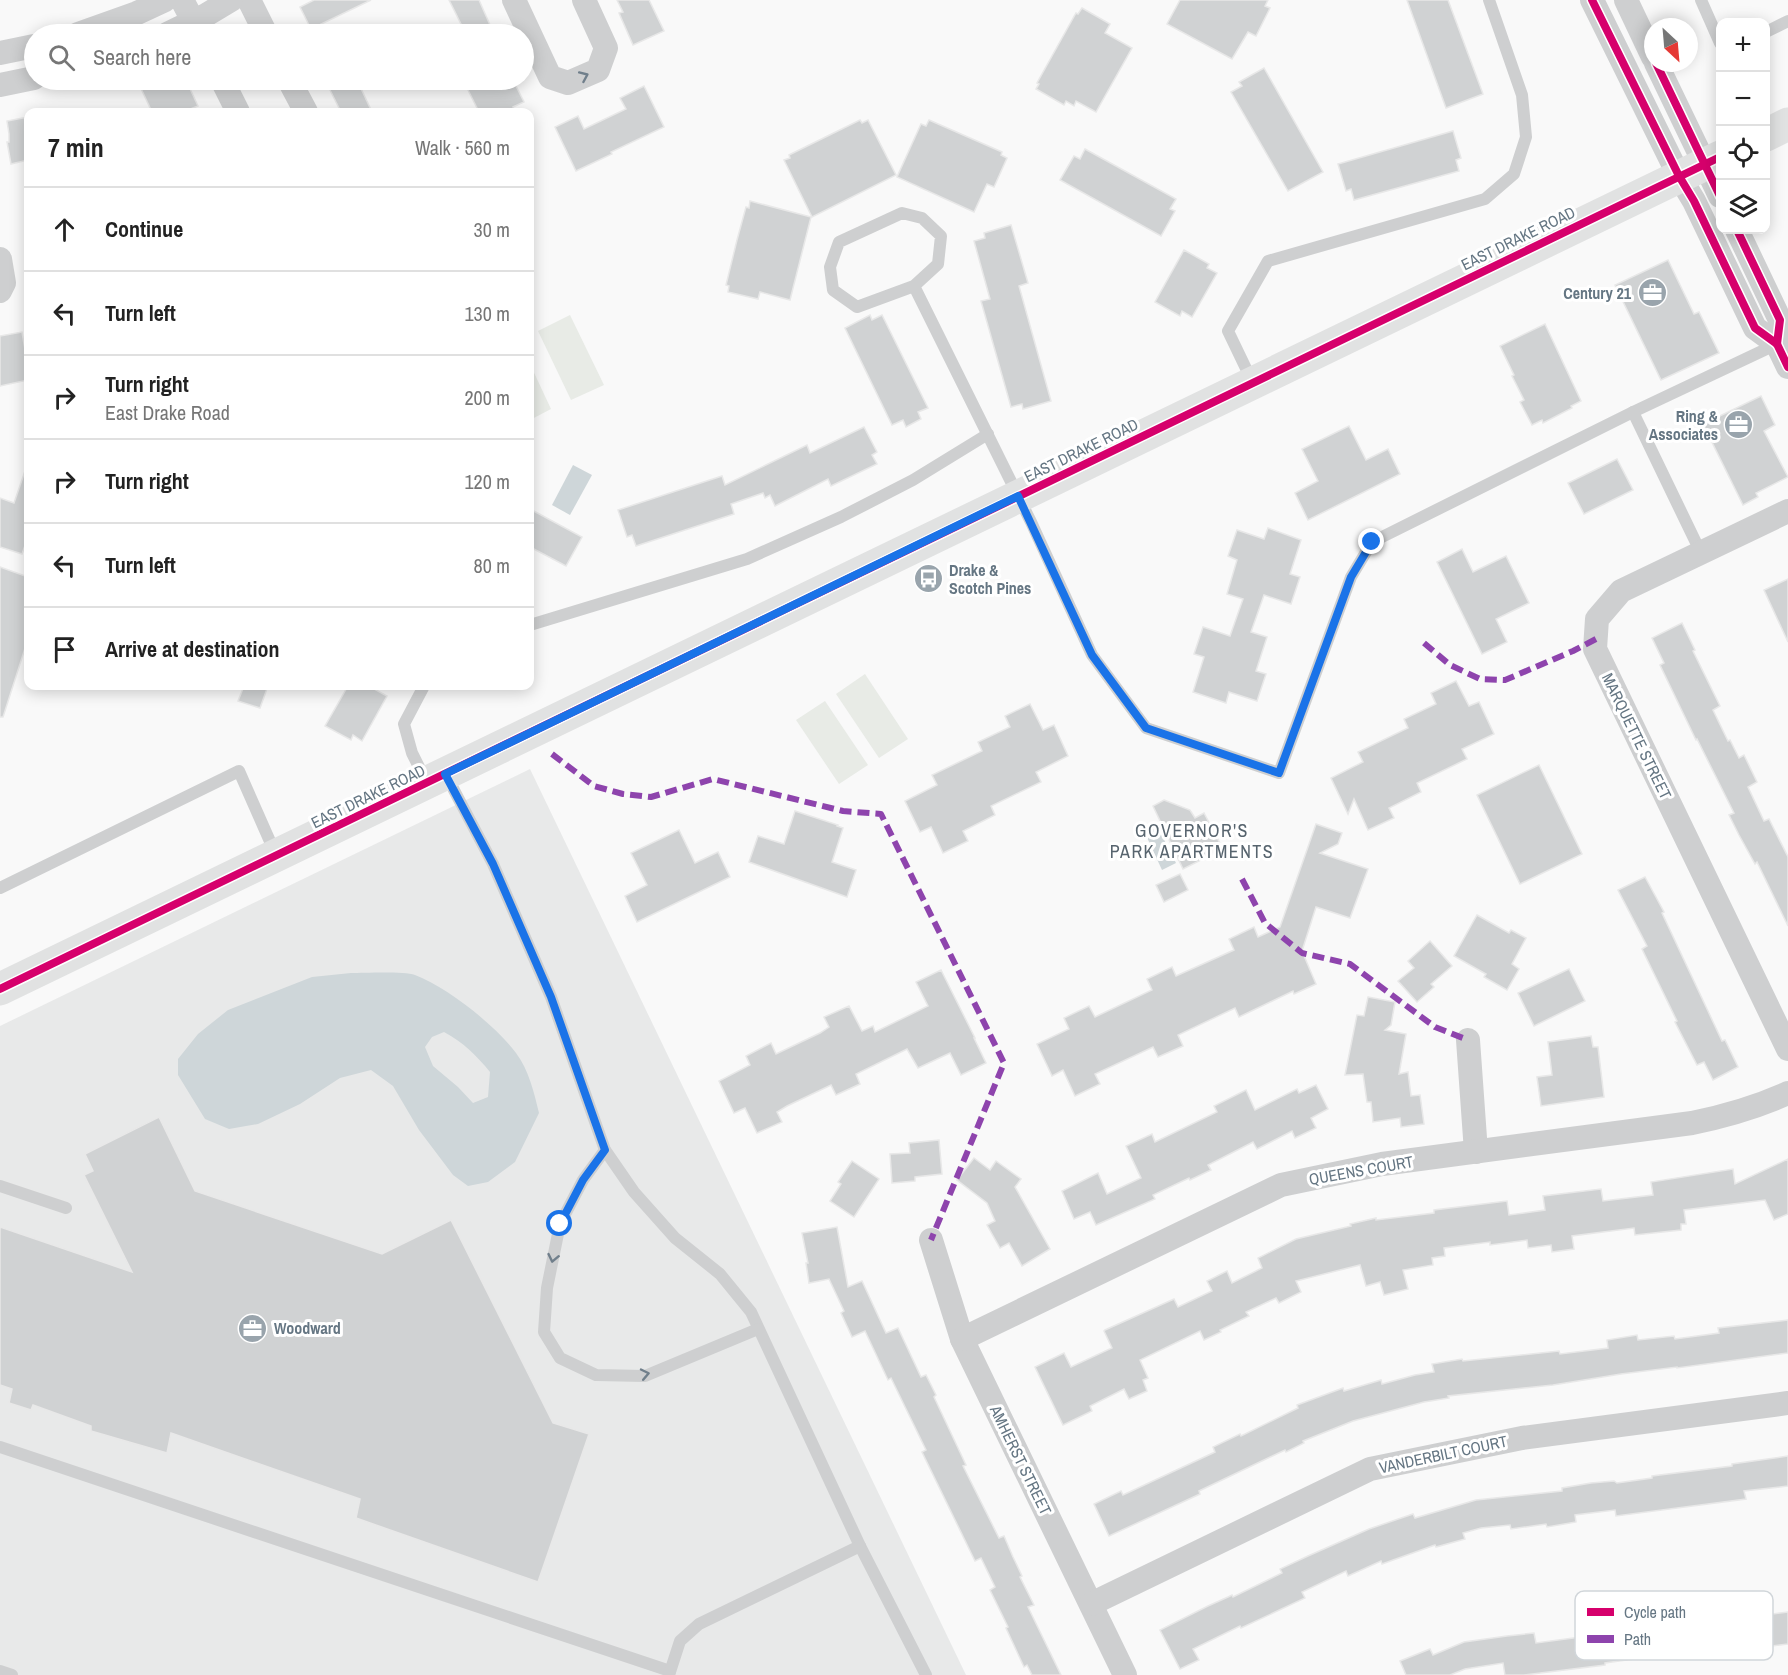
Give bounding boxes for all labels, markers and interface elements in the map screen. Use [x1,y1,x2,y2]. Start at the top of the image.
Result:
north arrow [1644,18,1698,72]
map controls [1716,18,1770,234]
button: + [1716,18,1770,72]
search box [24,24,534,90]
icon: search [45,41,78,74]
text: Search here [93,42,191,72]
one-way arrow [578,71,589,83]
button: − [1716,72,1770,126]
button: locate [1716,126,1770,180]
text: 7 min [48,130,104,165]
text: Walk · 560 m [415,134,510,161]
button: layers [1716,180,1770,234]
street label: EAST DRAKE ROAD [1457,201,1579,275]
icon: ahead [48,213,81,246]
text: Continue [105,214,183,244]
text: 30 m [474,216,510,243]
office icon: Century 21 [1636,277,1668,309]
place label: Century 21 [1563,282,1632,304]
icon: left [48,297,81,330]
text: Turn left [105,298,176,328]
text: 130 m [464,300,510,327]
text: Turn right [105,369,189,399]
icon: right [48,381,81,414]
text: 200 m [464,384,510,411]
text: East Drake Road [105,399,230,426]
place label: Ring & Associates [1649,405,1719,445]
office icon: Ring & Associates [1723,409,1755,441]
street label: EAST DRAKE ROAD [1020,413,1142,487]
icon: right [48,465,81,498]
text: Turn right [105,466,189,496]
text: 120 m [464,468,510,495]
route end [1358,528,1384,554]
icon: left [48,549,81,582]
text: Turn left [105,550,176,580]
text: 80 m [474,552,510,579]
place label: Drake & Scotch Pines [949,559,1031,599]
bus stop icon: Drake & Scotch Pines [912,563,944,595]
icon: arrive [48,633,81,666]
text: Arrive at destination [105,634,279,664]
street label: MARQUETTE STREET [1597,669,1677,803]
street label: EAST DRAKE ROAD [307,759,429,833]
district label: GOVERNOR'S PARK APARTMENTS [1110,818,1274,864]
street label: QUEENS COURT [1307,1150,1415,1190]
route start [546,1210,572,1236]
one-way arrow [547,1253,560,1263]
office icon: Woodward [237,1312,269,1344]
place label: Woodward [274,1317,341,1339]
one-way arrow [640,1368,650,1381]
street label: AMHERST STREET [985,1401,1057,1518]
street label: VANDERBILT COURT [1377,1430,1509,1478]
legend [1575,1591,1773,1660]
text: Cycle path [1624,1601,1686,1623]
text: Path [1624,1628,1651,1650]

